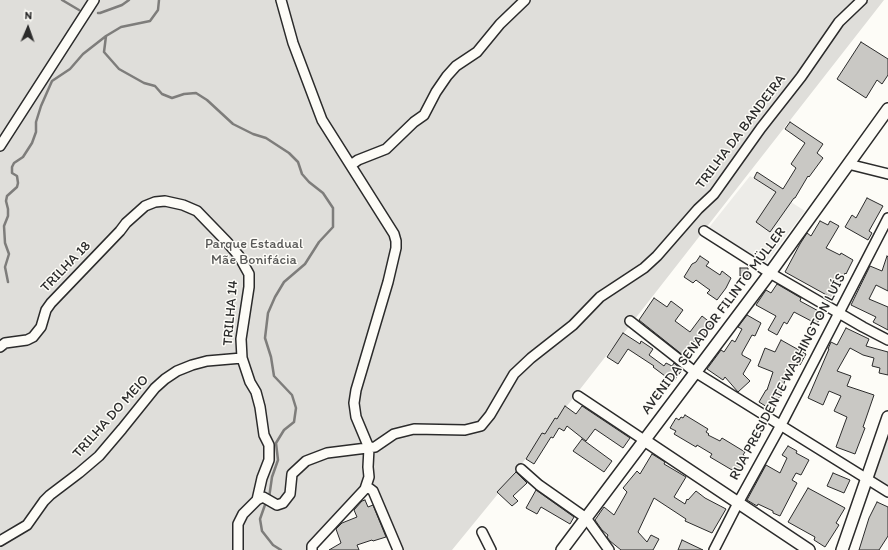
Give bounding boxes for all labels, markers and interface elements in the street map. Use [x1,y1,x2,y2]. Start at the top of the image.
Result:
north arrow [8,8,48,48]
text: N [24,9,32,22]
street label: TRILHA DA BANDEIRA [692,71,790,193]
street label: AVENIDA SENADOR FILINTO MÜLLER [638,224,790,418]
park label: Parque Estadual Mãe Bonifácia [205,236,303,268]
street label: TRILHA 18 [37,238,95,296]
street label: RUA PRESIDENTE WASHINGTON LUÍS [726,271,850,483]
street label: TRILHA 14 [220,280,242,346]
street label: TRILHA DO MEIO [69,372,153,462]

